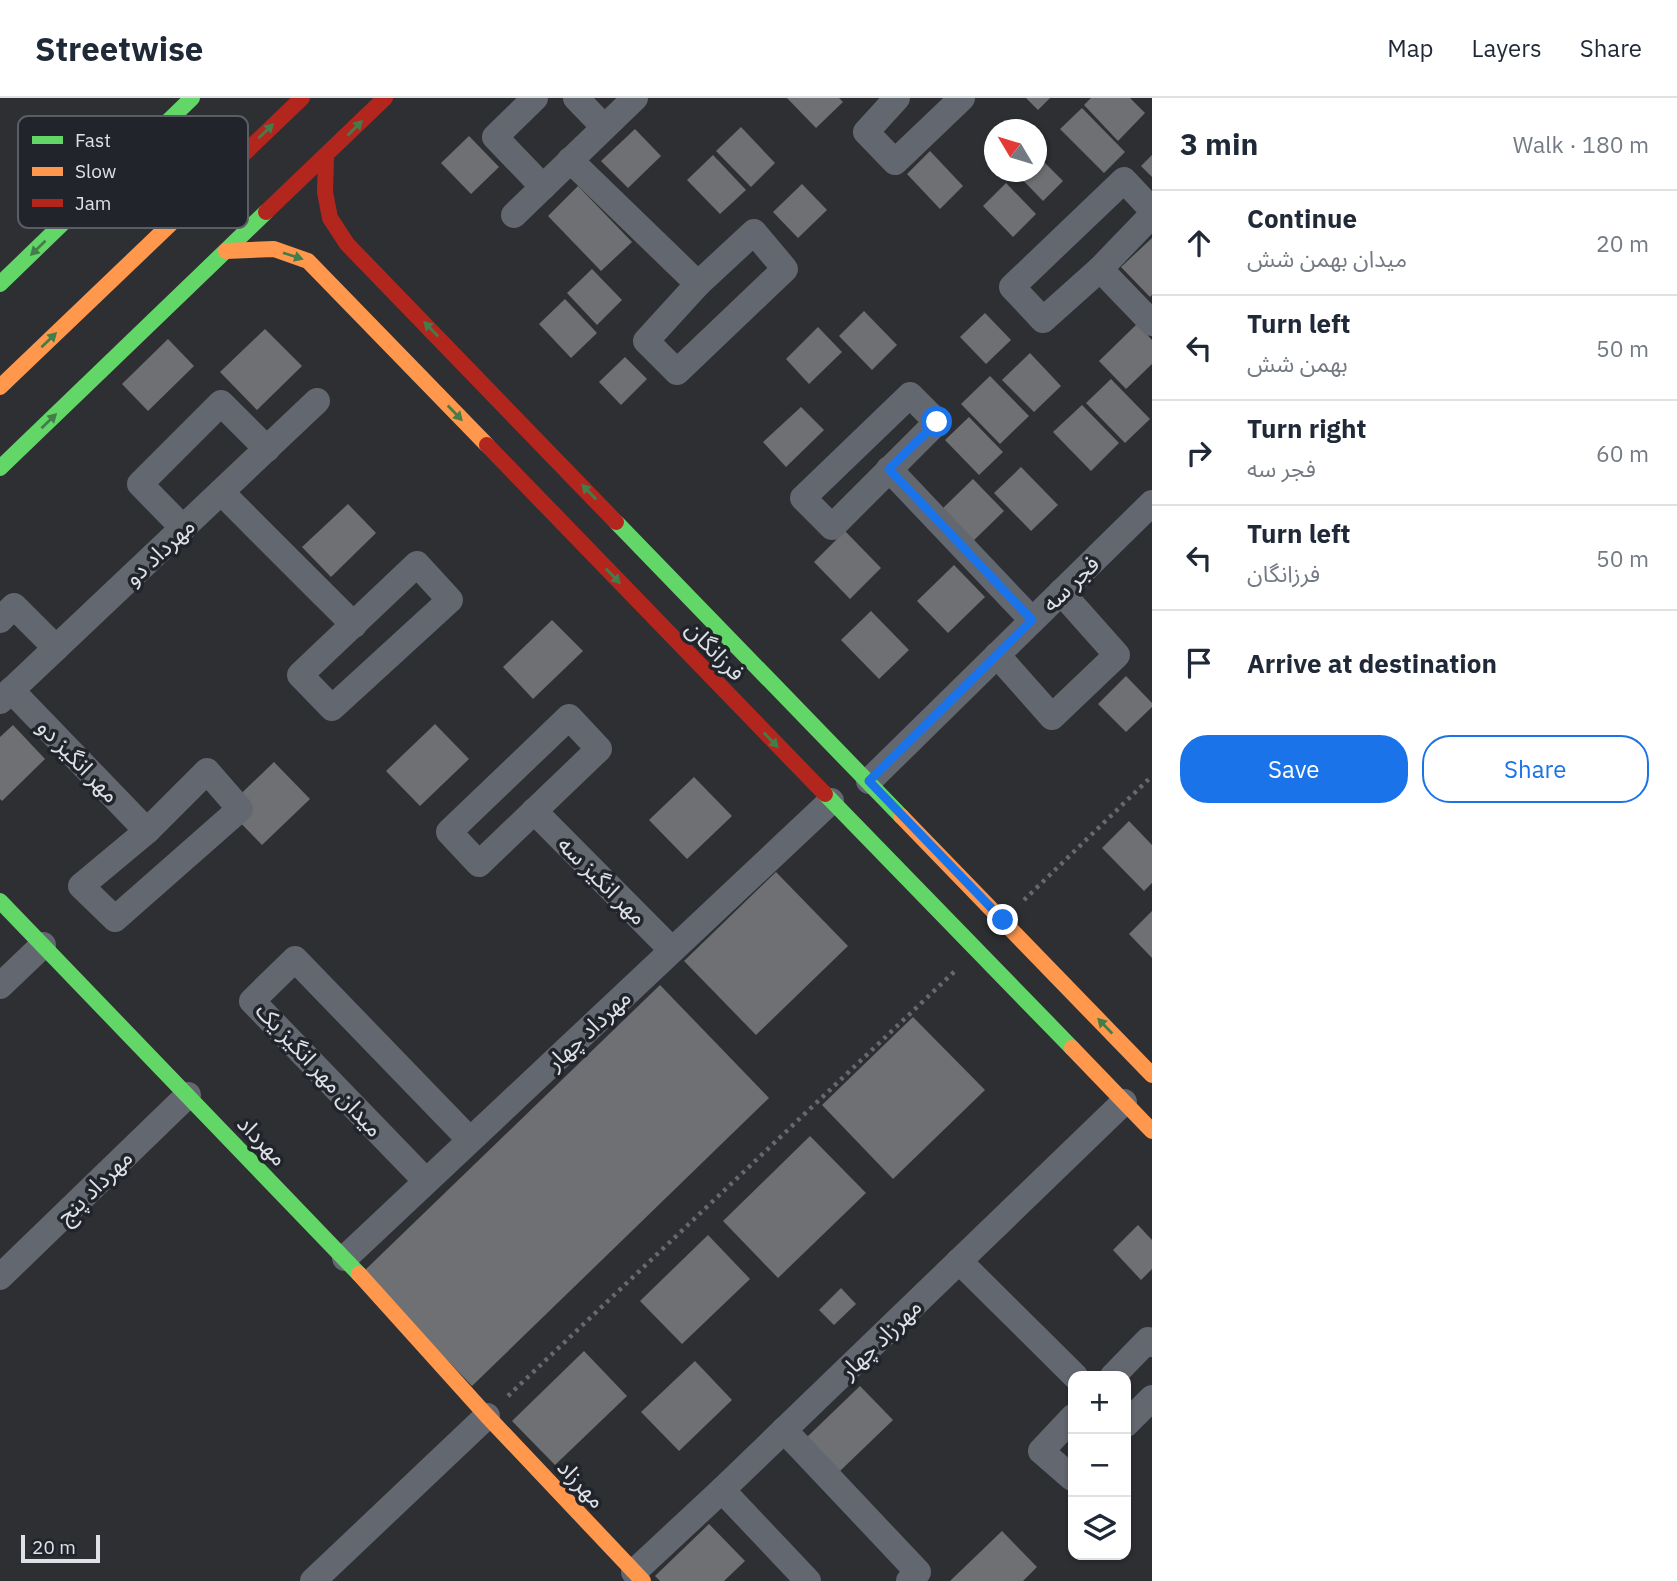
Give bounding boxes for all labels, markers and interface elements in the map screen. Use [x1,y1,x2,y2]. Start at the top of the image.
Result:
text: Streetwise [35,27,203,70]
text: Map [1387,32,1434,64]
text: Layers [1472,32,1542,64]
text: Share [1580,32,1642,64]
legend [18,116,248,228]
north arrow [984,119,1047,182]
one-way arrow [347,120,363,136]
one-way arrow [258,123,275,140]
text: 3 min [1180,124,1258,163]
text: Fast [75,128,111,152]
text: Walk · 180 m [1513,129,1649,159]
text: Slow [75,159,116,183]
text: Jam [75,191,111,215]
text: Continue [1247,201,1357,235]
icon: ahead [1180,224,1218,262]
text: 20 m [1596,228,1649,258]
one-way arrow [29,239,46,256]
text: میدان بهمن شش [1247,243,1407,273]
one-way arrow [283,251,304,261]
text: Turn left [1247,306,1350,340]
one-way arrow [423,321,440,337]
icon: left [1180,329,1218,367]
one-way arrow [40,332,57,348]
text: 50 m [1596,333,1649,363]
text: بهمن شش [1247,348,1348,378]
one-way arrow [446,404,462,421]
route start [921,406,952,437]
text: Turn right [1247,411,1366,445]
one-way arrow [40,414,57,430]
icon: right [1180,434,1218,472]
text: 60 m [1596,438,1649,468]
text: فجر سه [1247,453,1316,483]
one-way arrow [582,484,598,501]
street label: مهرداد دو [117,511,201,591]
text: Turn left [1247,516,1350,550]
icon: left [1180,539,1218,577]
text: 50 m [1596,543,1649,573]
street label: فجر سه [1035,548,1105,618]
text: فرزانگان [1247,558,1320,588]
one-way arrow [605,568,622,585]
street label: فرزانگان [680,613,752,687]
icon: arrive [1180,644,1218,682]
text: Arrive at destination [1247,646,1497,680]
street label: مهر انگیز دو [31,711,127,809]
one-way arrow [763,731,779,748]
button: Save [1180,735,1408,803]
button: Share [1422,735,1649,803]
street label: مهر انگیز سه [552,829,654,931]
route end [987,904,1018,935]
street label: مهرداد چهار [539,982,637,1077]
street label: میدان مهر انگیز یک [250,995,390,1143]
one-way arrow [1097,1018,1113,1035]
street label: مهرداد [232,1108,294,1172]
street label: مهرداد پنج [50,1142,141,1232]
street label: مهرزاد چهار [832,1291,928,1386]
map controls [1068,1371,1131,1560]
button: + [1068,1371,1131,1434]
button: − [1068,1434,1131,1497]
street label: مهرزاد [552,1452,612,1514]
button: layers [1068,1497,1131,1560]
scale bar [21,1532,100,1564]
text: 20 m [32,1535,76,1559]

